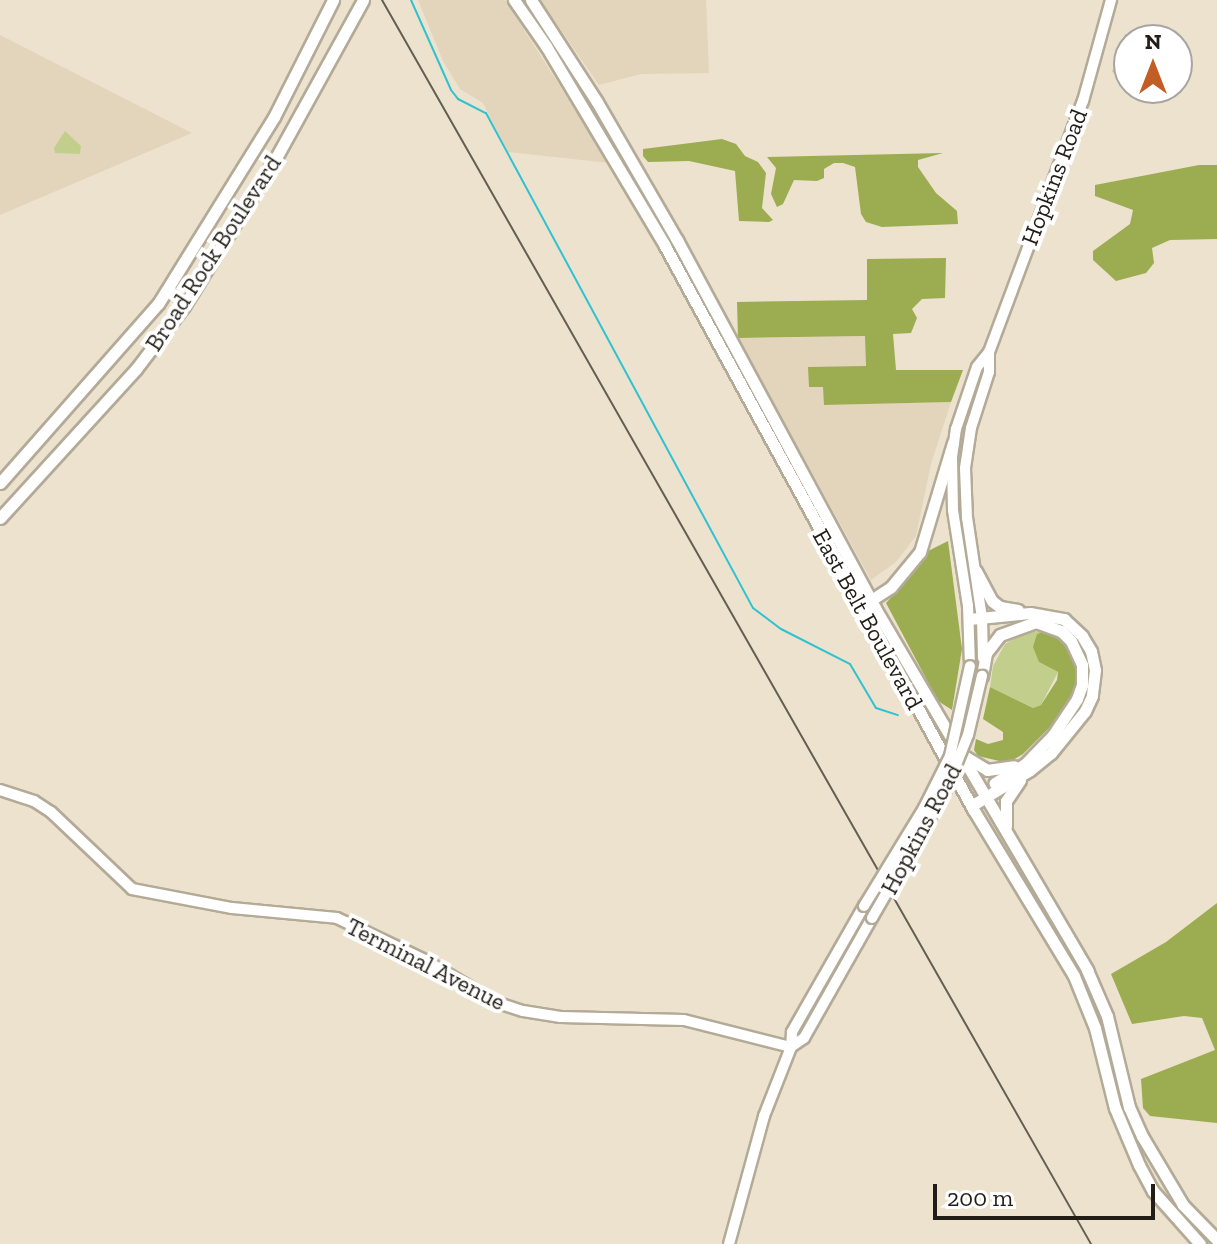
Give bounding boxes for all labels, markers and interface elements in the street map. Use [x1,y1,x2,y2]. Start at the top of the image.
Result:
north arrow [1113,24,1193,104]
text: N [1145,28,1161,55]
street label: Hopkins Road [1015,105,1093,249]
street label: Broad Rock Boulevard [139,150,287,356]
street label: East Belt Boulevard [807,524,929,714]
street label: Hopkins Road [875,759,967,899]
street label: Terminal Avenue [341,911,511,1017]
scale bar [937,1168,1159,1218]
text: 200 m [947,1183,1013,1212]

